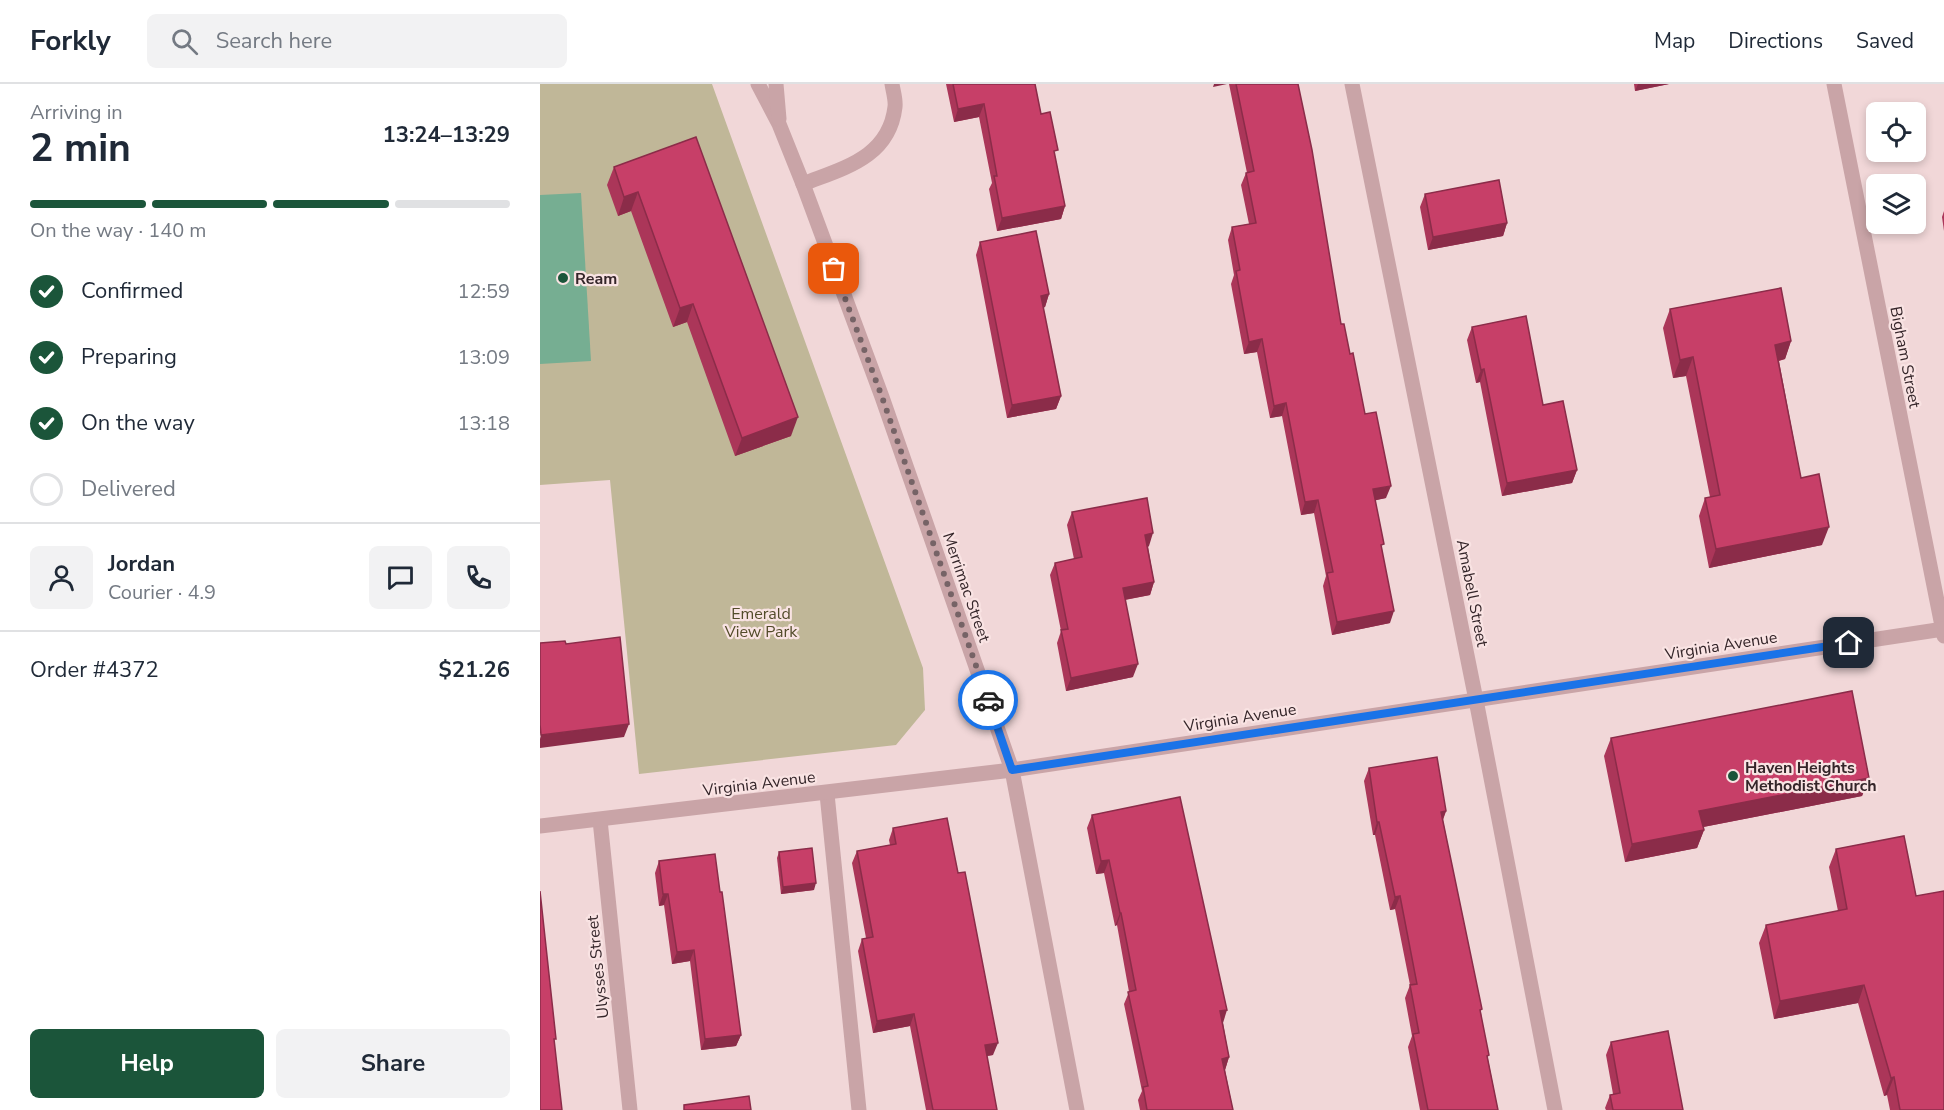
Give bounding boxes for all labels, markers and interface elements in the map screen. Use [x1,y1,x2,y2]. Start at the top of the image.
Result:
search box [147,14,567,68]
text: Forkly [30,22,111,60]
icon: search [168,25,201,58]
text: Search here [216,26,332,56]
text: Map [1654,27,1695,55]
text: Directions [1728,27,1823,55]
text: Saved [1856,27,1914,55]
text: Arriving in [30,99,123,126]
map controls [1866,102,1926,234]
button: locate [1866,102,1926,162]
text: 13:24–13:29 [382,120,510,150]
text: 2 min [30,122,131,175]
button: layers [1866,174,1926,234]
text: On the way · 140 m [30,217,206,244]
pin [808,243,859,294]
icon: bag [817,252,850,285]
place label: Ream [575,268,617,290]
marker: Ream [556,271,570,285]
icon: check [30,275,63,308]
text: Confirmed [81,276,183,306]
text: 12:59 [457,278,510,305]
street label: Bigham Street [1884,305,1926,410]
icon: check [30,341,63,374]
text: Preparing [81,342,177,372]
text: 13:09 [457,344,510,371]
icon: check [30,407,63,440]
text: On the way [81,408,195,438]
text: 13:18 [457,410,510,437]
text: Delivered [81,474,176,504]
street label: Merrimac Street [937,530,995,646]
street label: Amabell Street [1451,538,1493,649]
button: person [30,546,93,609]
button: chat [369,546,432,609]
button: phone [447,546,510,609]
text: Jordan [108,549,175,579]
text: Courier · 4.9 [108,579,216,606]
park label: Emerald View Park [724,603,798,643]
pin [1823,617,1874,668]
street label: Virginia Avenue [1662,626,1779,666]
icon: home [1832,626,1865,659]
text: Order #4372 [30,655,159,685]
text: $21.26 [439,655,510,685]
courier [958,670,1018,730]
icon: car [972,684,1005,717]
street label: Virginia Avenue [1181,698,1298,738]
place label: Haven Heights Methodist Church [1745,757,1877,797]
street label: Virginia Avenue [701,766,817,802]
marker: Haven Heights Methodist Church [1726,769,1740,783]
street label: Ulysses Street [582,914,614,1020]
button: Help [30,1029,264,1098]
button: Share [276,1029,510,1098]

